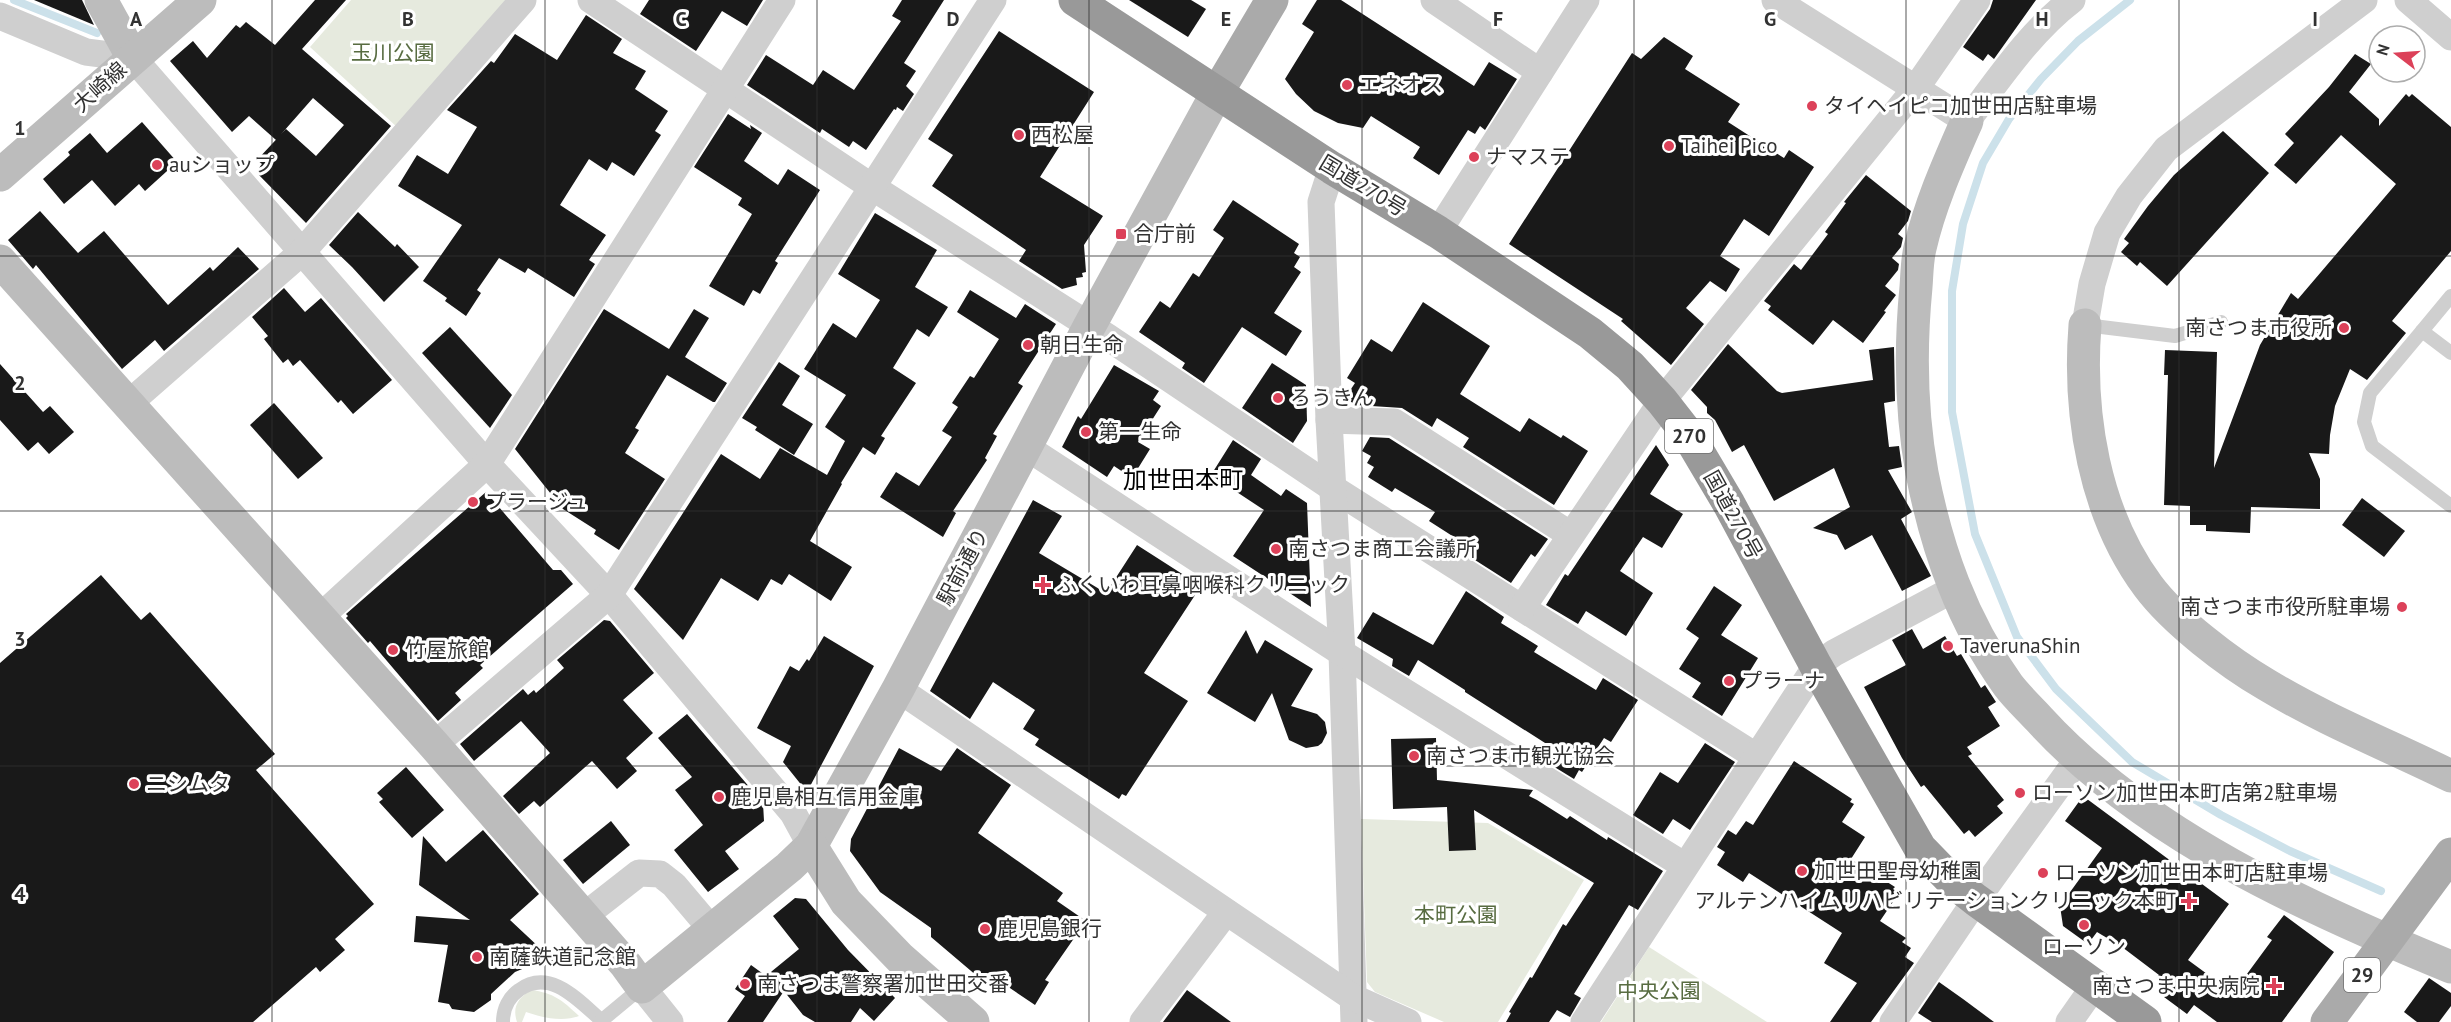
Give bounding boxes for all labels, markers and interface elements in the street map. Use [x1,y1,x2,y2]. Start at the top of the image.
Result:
text: A [130,6,143,32]
text: B [402,6,414,32]
text: C [675,6,687,32]
text: D [947,6,960,32]
text: E [1221,6,1231,32]
text: F [1493,6,1503,32]
text: G [1764,6,1776,32]
text: H [2035,6,2049,32]
text: I [2312,6,2318,32]
north arrow [2367,24,2427,84]
park label: 玉川公園 [351,39,435,66]
text: N [2372,42,2394,58]
street label: 大崎線 [67,56,132,118]
place label: エネオス [1359,71,1443,98]
marker: エネオス [1340,78,1354,92]
place label: タイヘイピコ加世田店駐車場 [1824,92,2097,119]
marker: タイヘイピコ加世田店駐車場 [1805,99,1819,113]
text: 1 [14,115,26,141]
place label: 西松屋 [1031,121,1094,148]
marker: 西松屋 [1012,128,1026,142]
place label: Taihei Pico [1681,132,1778,159]
marker: Taihei Pico [1662,139,1676,153]
place label: ナマステ [1486,143,1570,170]
street label: 国道270号 [1315,149,1412,222]
marker: ナマステ [1467,150,1481,164]
place label: auショップ [169,151,275,178]
marker: auショップ [150,158,164,172]
place label: 合庁前 [1133,220,1196,247]
marker: 合庁前 [1114,227,1128,241]
place label: 南さつま市役所 [2185,314,2332,341]
marker: 南さつま市役所 [2337,321,2351,335]
place label: 朝日生命 [1040,331,1124,358]
marker: 朝日生命 [1021,338,1035,352]
text: 2 [14,370,26,396]
place label: ろうきん [1290,384,1374,411]
marker: ろうきん [1271,391,1285,405]
place label: 第一生命 [1098,418,1182,445]
road number: 270 [1665,419,1713,453]
marker: 第一生命 [1079,425,1093,439]
district label: 加世田本町 [1123,464,1243,495]
street label: 国道270号 [1698,466,1769,564]
place label: プラージュ [485,488,588,515]
marker: プラージュ [466,495,480,509]
street label: 駅前通り [931,523,994,610]
place label: 南さつま商工会議所 [1288,535,1477,562]
marker: 南さつま商工会議所 [1269,542,1283,556]
place label: ふくいわ耳鼻咽喉科クリニック [1056,571,1350,598]
marker: ふくいわ耳鼻咽喉科クリニック [1034,576,1052,594]
place label: 南さつま市役所駐車場 [2180,593,2390,620]
marker: 南さつま市役所駐車場 [2395,600,2409,614]
text: 3 [14,626,26,652]
place label: TaverunaShin [1960,632,2081,659]
place label: 竹屋旅館 [405,636,489,663]
marker: TaverunaShin [1941,639,1955,653]
marker: 竹屋旅館 [386,643,400,657]
place label: プラーナ [1741,667,1825,694]
marker: プラーナ [1722,674,1736,688]
place label: 南さつま市観光協会 [1426,742,1615,769]
marker: 南さつま市観光協会 [1407,749,1421,763]
place label: ニシムタ [146,770,230,797]
marker: ニシムタ [127,777,141,791]
place label: ローソン加世田本町店第2駐車場 [2032,779,2337,806]
place label: 鹿児島相互信用金庫 [731,783,920,810]
marker: ローソン加世田本町店第2駐車場 [2013,786,2027,800]
marker: 鹿児島相互信用金庫 [712,790,726,804]
place label: 加世田聖母幼稚園 [1814,857,1982,884]
place label: ローソン加世田本町店駐車場 [2055,859,2328,886]
marker: 加世田聖母幼稚園 [1795,864,1809,878]
marker: ローソン加世田本町店駐車場 [2036,866,2050,880]
text: 4 [14,881,26,907]
place label: アルテンハイムリハビリテーションクリニック本町 [1694,887,2176,914]
marker: アルテンハイムリハビリテーションクリニック本町 [2180,892,2198,910]
park label: 本町公園 [1414,901,1498,928]
place label: 鹿児島銀行 [997,915,1102,942]
marker: ローソン [2077,918,2091,932]
marker: 鹿児島銀行 [978,922,992,936]
place label: ローソン [2042,933,2126,960]
place label: 南薩鉄道記念館 [489,943,636,970]
marker: 南薩鉄道記念館 [470,950,484,964]
road number: 29 [2344,958,2380,992]
place label: 南さつま警察署加世田交番 [757,970,1009,997]
place label: 南さつま中央病院 [2092,972,2260,999]
marker: 南さつま警察署加世田交番 [738,977,752,991]
park label: 中央公園 [1617,977,1701,1004]
marker: 南さつま中央病院 [2265,977,2283,995]

